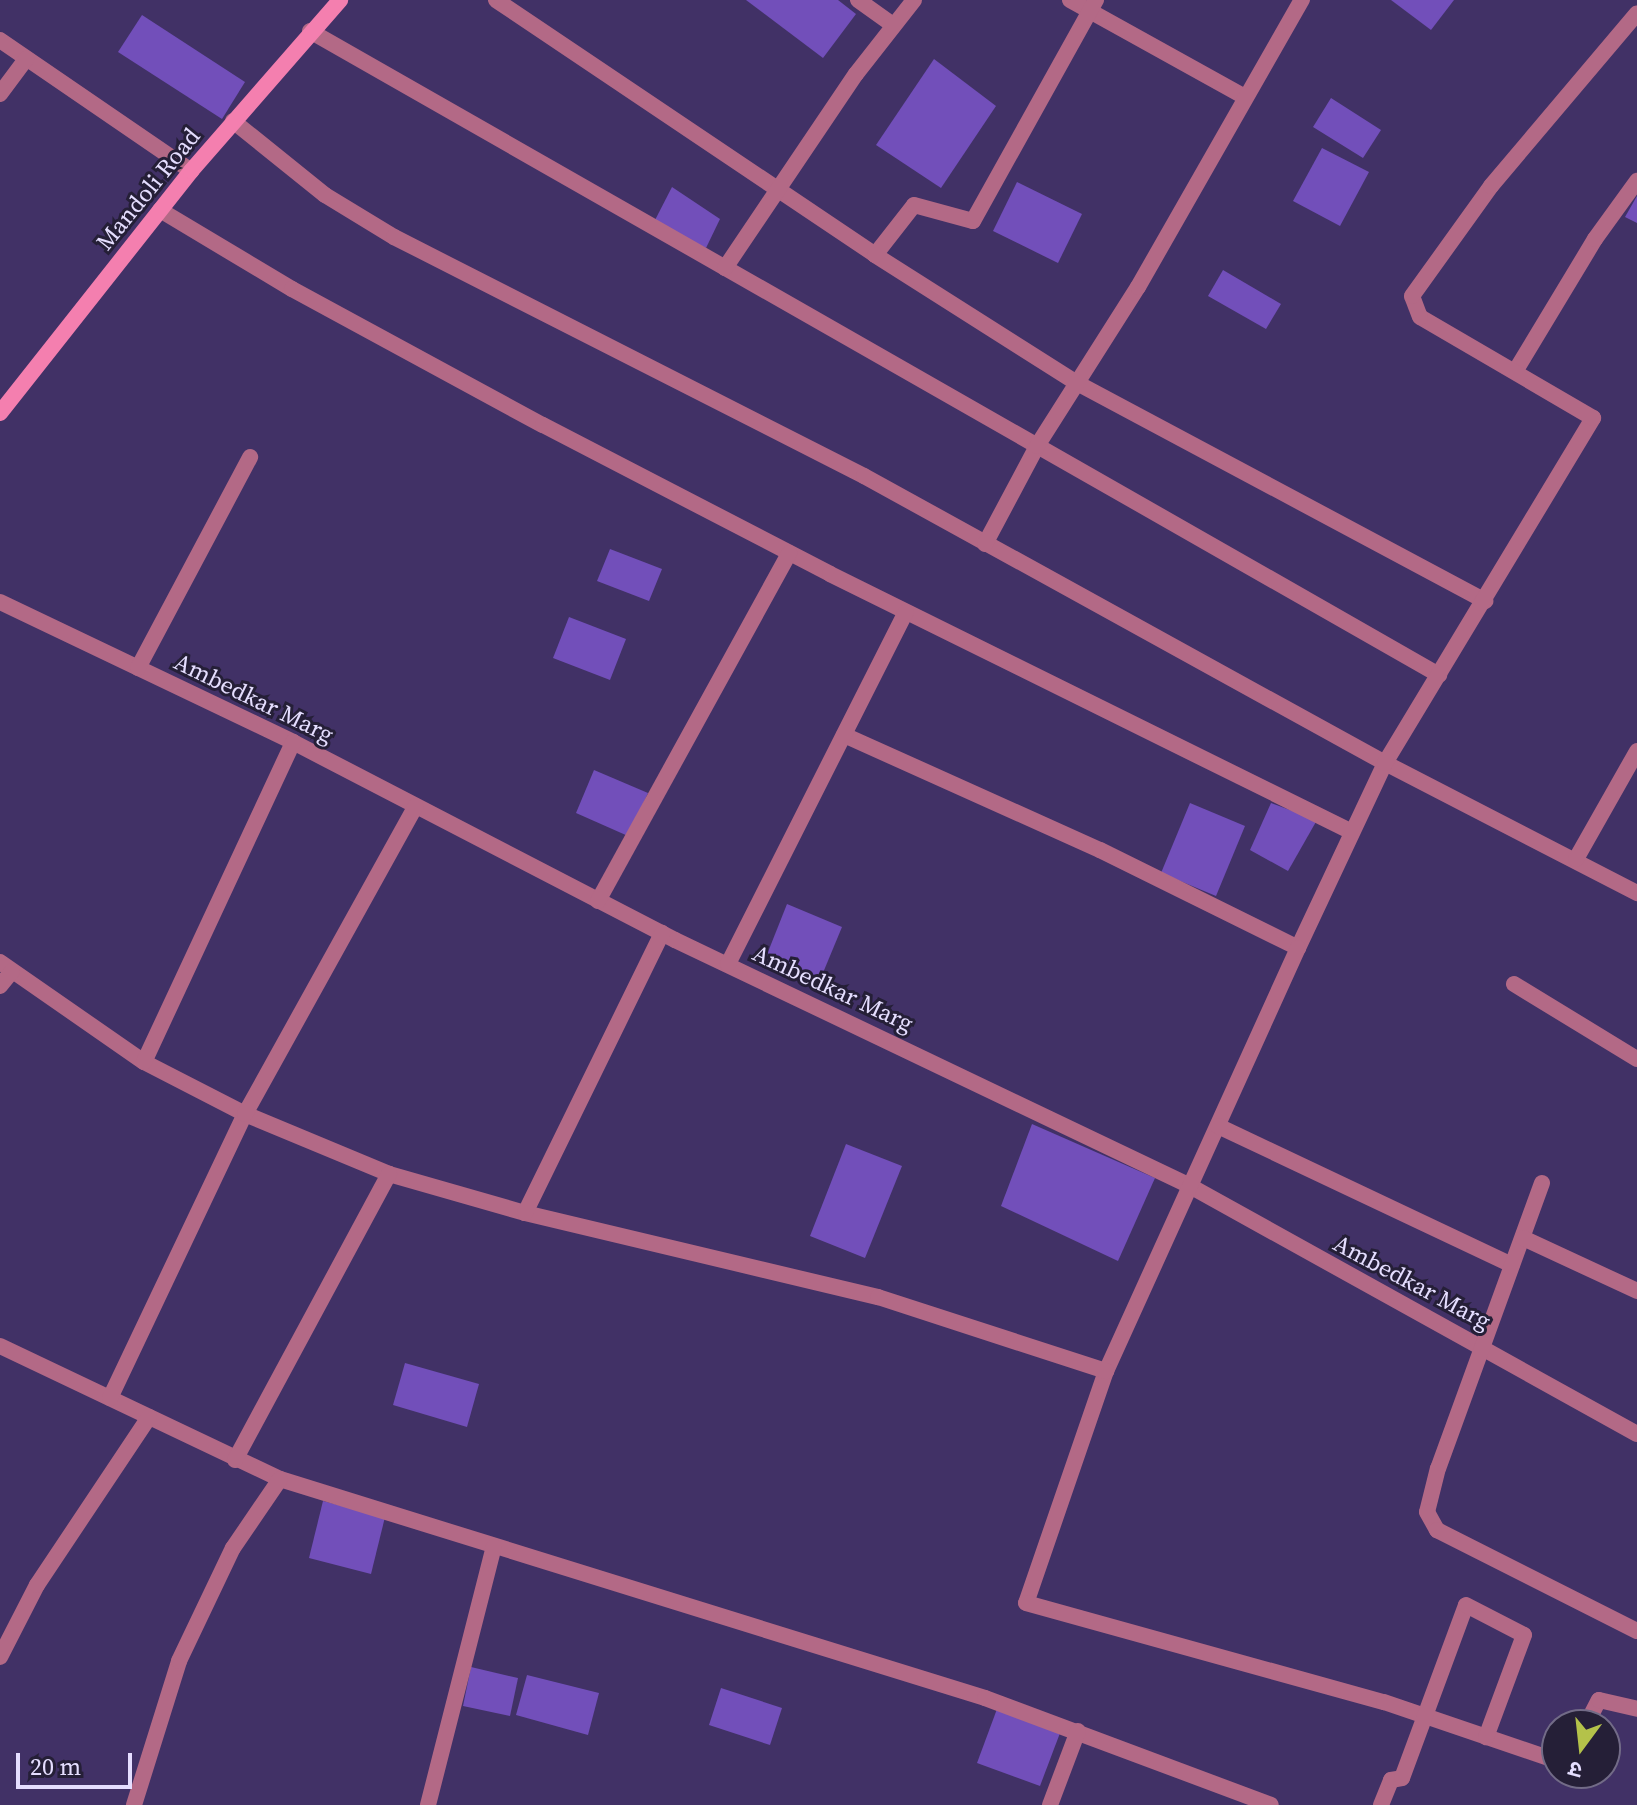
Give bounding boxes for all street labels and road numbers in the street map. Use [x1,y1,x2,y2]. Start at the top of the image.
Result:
street label: Mandoli Road [90,122,206,256]
street label: Ambedkar Marg [170,647,338,749]
street label: Ambedkar Marg [748,938,918,1038]
street label: Ambedkar Marg [1328,1228,1496,1336]

